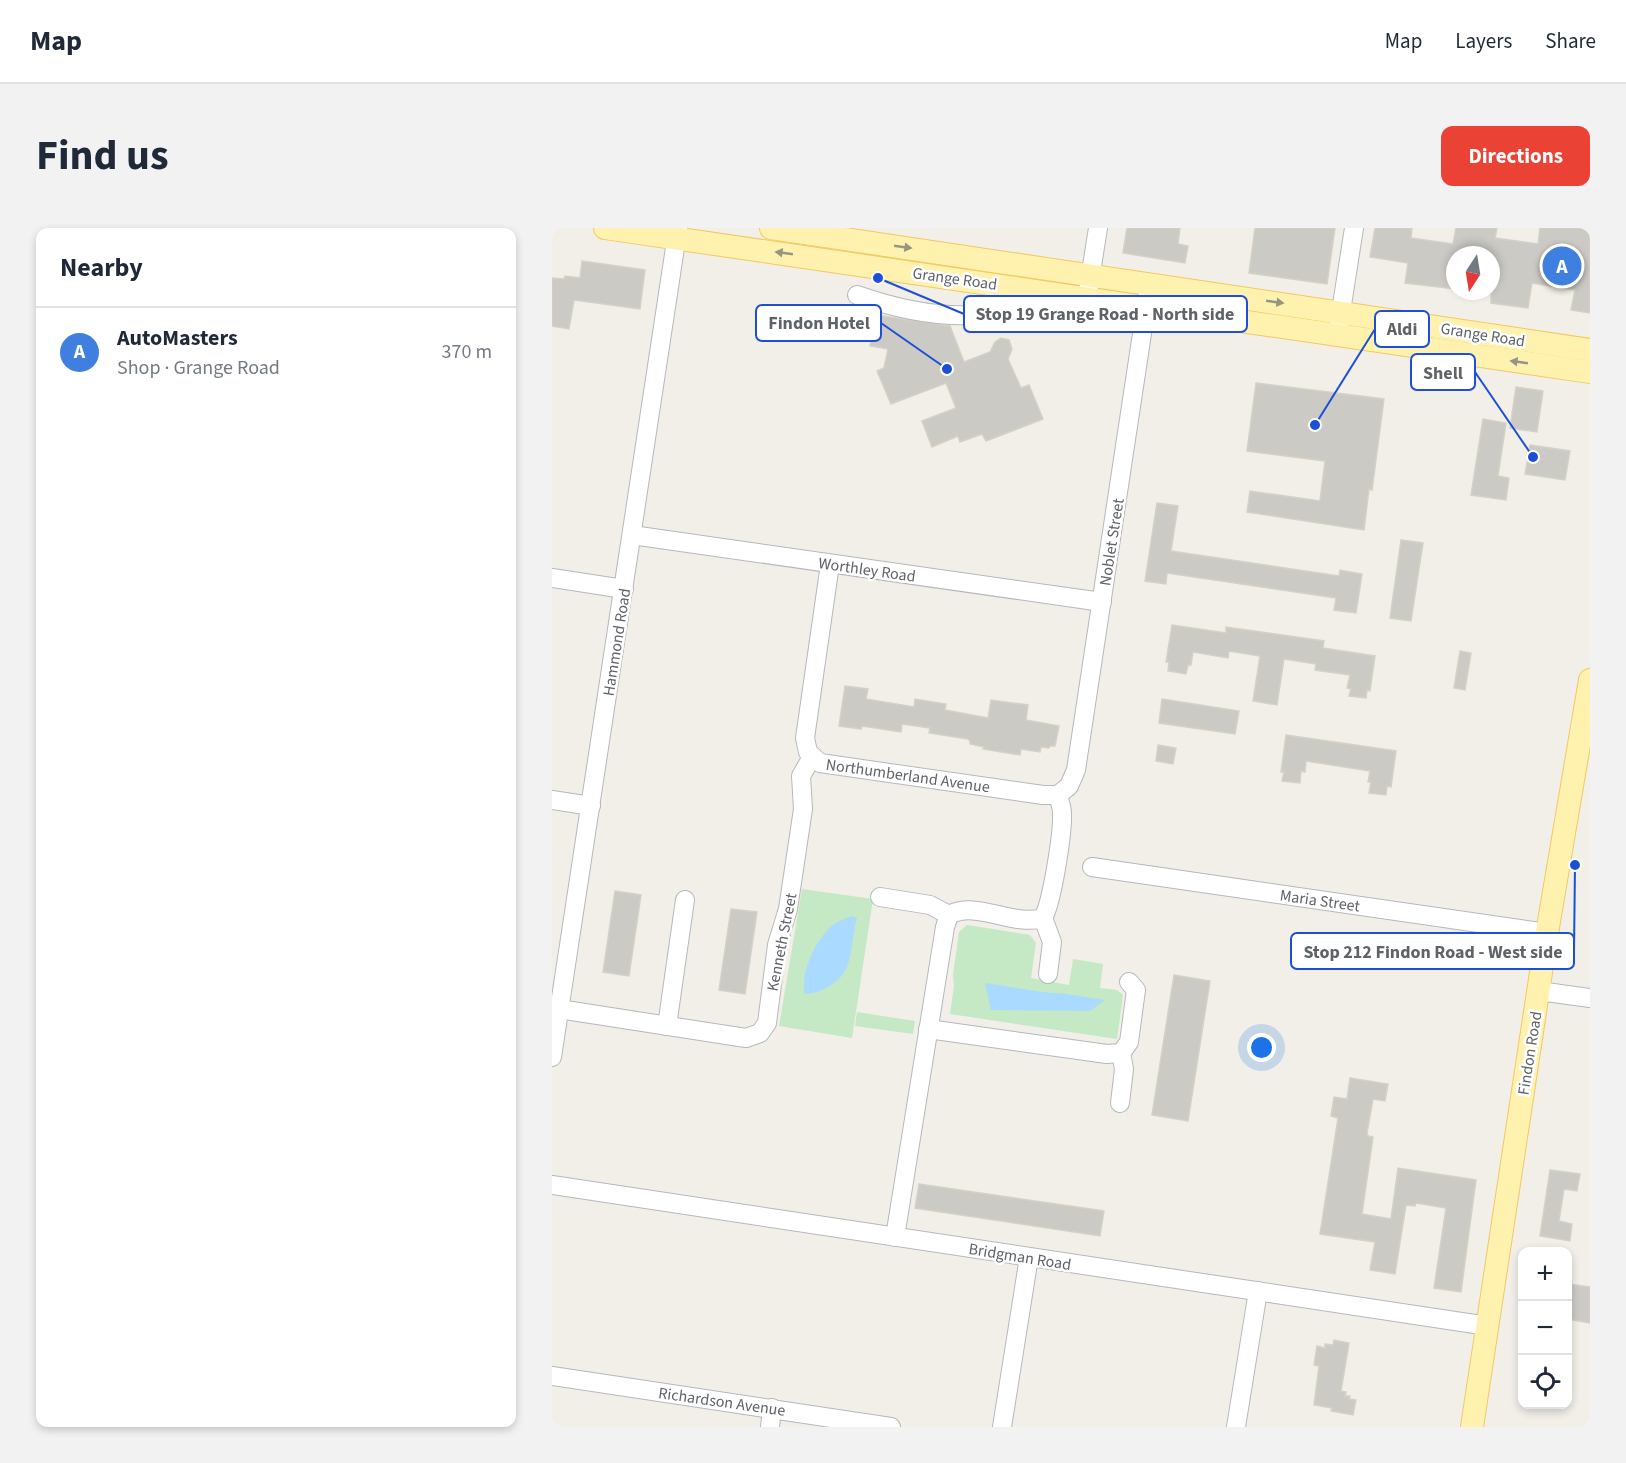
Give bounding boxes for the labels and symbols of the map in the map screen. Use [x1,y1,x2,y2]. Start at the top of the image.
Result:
one-way arrow [894,243,913,252]
pin: A [1542,243,1582,288]
north arrow [1446,246,1500,300]
one-way arrow [774,249,793,258]
street label: Grange Road [911,262,999,296]
callout: Stop 19 Grange Road - North side [964,296,1247,332]
one-way arrow [1265,297,1284,306]
text: Stop 19 Grange Road - North side [976,302,1234,327]
callout: Findon Hotel [756,305,881,341]
text: Findon Hotel [768,311,870,336]
callout: Aldi [1375,311,1429,347]
text: Aldi [1386,317,1417,342]
street label: Grange Road [1439,317,1527,353]
callout: Shell [1411,354,1475,390]
one-way arrow [1510,358,1529,367]
text: Shell [1423,361,1463,386]
street label: Noblet Street [1094,496,1130,588]
street label: Worthley Road [817,552,917,588]
street label: Hammond Road [598,587,636,698]
street label: Northumberland Avenue [824,754,991,798]
street label: Maria Street [1278,884,1362,918]
street label: Kenneth Street [762,891,802,993]
callout: Stop 212 Findon Road - West side [1291,933,1574,969]
text: Stop 212 Findon Road - West side [1303,940,1563,965]
street label: Findon Road [1513,1010,1547,1097]
your location [1247,1033,1276,1062]
street label: Bridgman Road [967,1238,1073,1276]
street label: Richardson Avenue [657,1382,787,1422]

